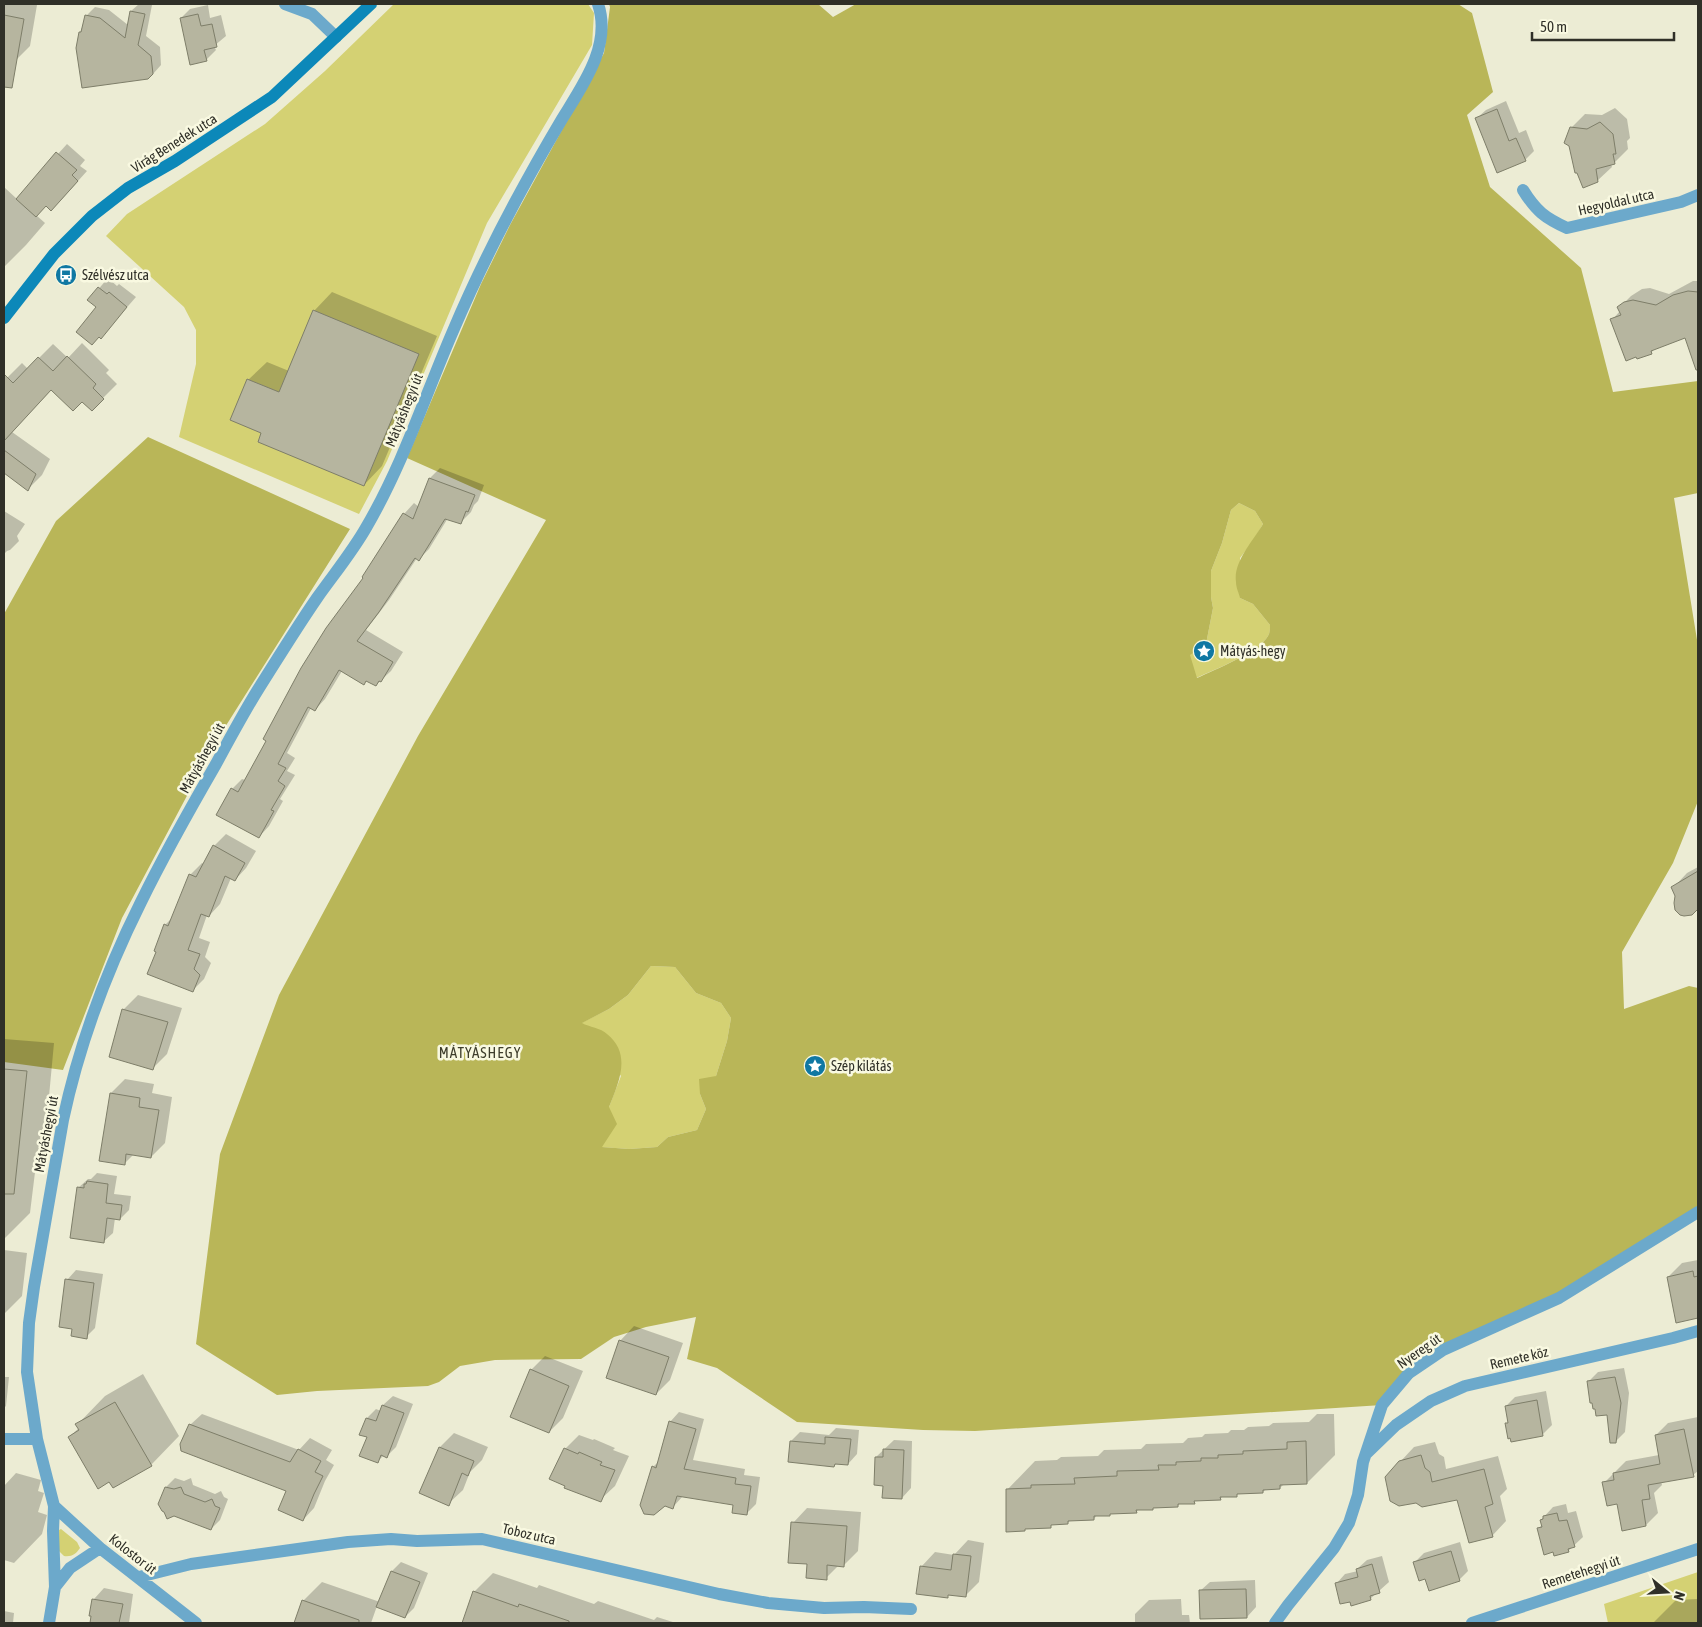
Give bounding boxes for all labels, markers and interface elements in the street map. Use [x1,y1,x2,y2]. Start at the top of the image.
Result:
scale bar [1532,10,1674,42]
text: 50 m [1540,18,1567,35]
street label: Virág Benedek utca [128,110,220,176]
street label: Hegyoldal utca [1576,185,1656,219]
bus stop icon: Szélvész utca [54,263,78,287]
place label: Szélvész utca [82,267,149,283]
street label: Mátyáshegyi út [382,371,426,449]
place icon: Mátyás-hegy [1192,639,1216,663]
place label: Mátyás-hegy [1220,643,1286,659]
street label: Mátyáshegyi út [176,720,228,796]
district label: MÁTYÁSHEGY [439,1044,521,1061]
place icon: Szép kilátás [803,1054,827,1078]
place label: Szép kilátás [831,1058,891,1074]
street label: Mátyáshegyi út [31,1094,61,1174]
street label: Nyereg út [1394,1330,1444,1372]
street label: Remete köz [1488,1344,1550,1372]
street label: Toboz utca [501,1520,557,1548]
street label: Kolostor út [106,1531,160,1577]
street label: Remetehegyi út [1540,1552,1622,1592]
north arrow [1642,1567,1692,1617]
text: N [1670,1590,1688,1602]

